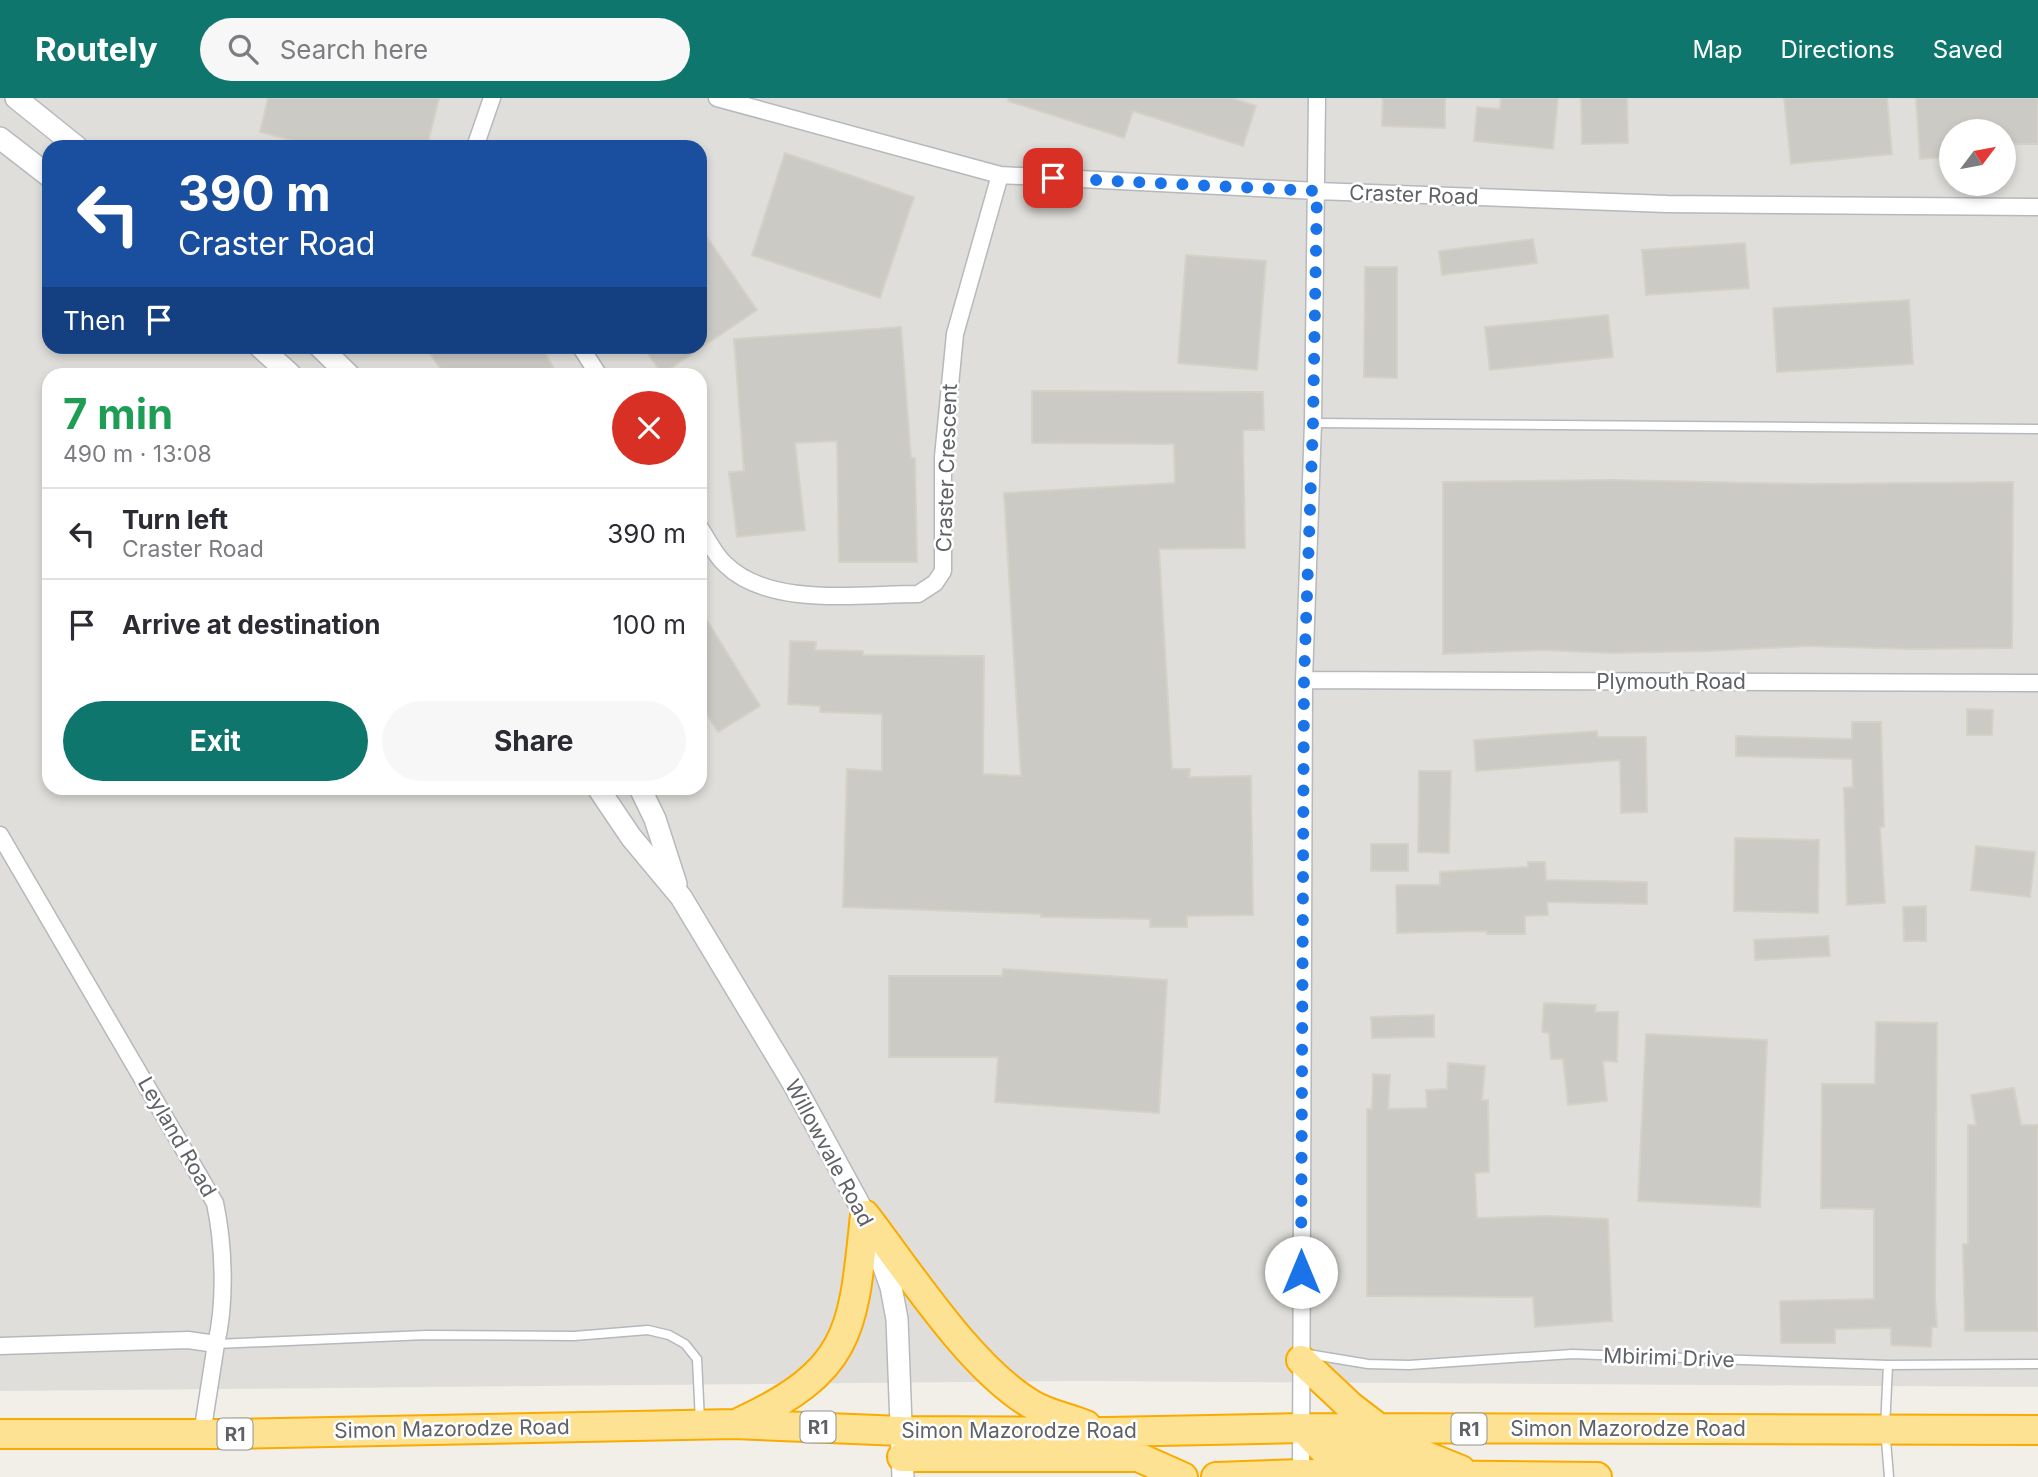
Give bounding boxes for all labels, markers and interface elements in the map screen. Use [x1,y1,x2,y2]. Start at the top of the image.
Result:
search box [200,18,690,81]
text: Routely [35,29,158,69]
icon: search [224,30,262,68]
text: Search here [280,34,428,65]
text: Map [1693,35,1742,64]
text: Directions [1780,35,1895,64]
text: Saved [1933,35,2003,64]
north arrow [1939,119,2016,196]
map controls [1939,119,2016,196]
pin [1023,148,1083,208]
icon: arrive [1034,159,1072,197]
text: 390 m [178,164,331,223]
icon: left [63,168,154,259]
street label: Craster Road [1349,180,1479,209]
text: Craster Road [178,224,375,263]
icon: arrive [140,301,178,339]
text: Then [63,305,126,336]
street label: Craster Crescent [931,383,962,553]
text: 7 min [63,388,173,439]
button: close [612,391,686,465]
text: 490 m · 13:08 [63,440,212,468]
text: Turn left [122,504,228,535]
icon: left [63,515,101,553]
text: 390 m [607,518,686,549]
text: Craster Road [122,535,264,563]
icon: arrive [63,606,101,644]
text: Arrive at destination [122,609,381,640]
text: 100 m [613,609,686,640]
street label: Plymouth Road [1596,669,1746,694]
button: Exit [63,701,368,781]
button: Share [382,701,686,781]
street label: Leyland Road [133,1072,222,1201]
street label: Willowvale Road [780,1075,879,1230]
position arrow [1264,1235,1338,1309]
street label: Mbirimi Drive [1603,1343,1735,1372]
road number: R1 [800,1412,836,1442]
street label: Simon Mazorodze Road [334,1414,570,1443]
road number: R1 [1452,1414,1486,1444]
street label: Simon Mazorodze Road [1510,1416,1746,1441]
road number: R1 [218,1418,252,1450]
street label: Simon Mazorodze Road [901,1418,1137,1443]

